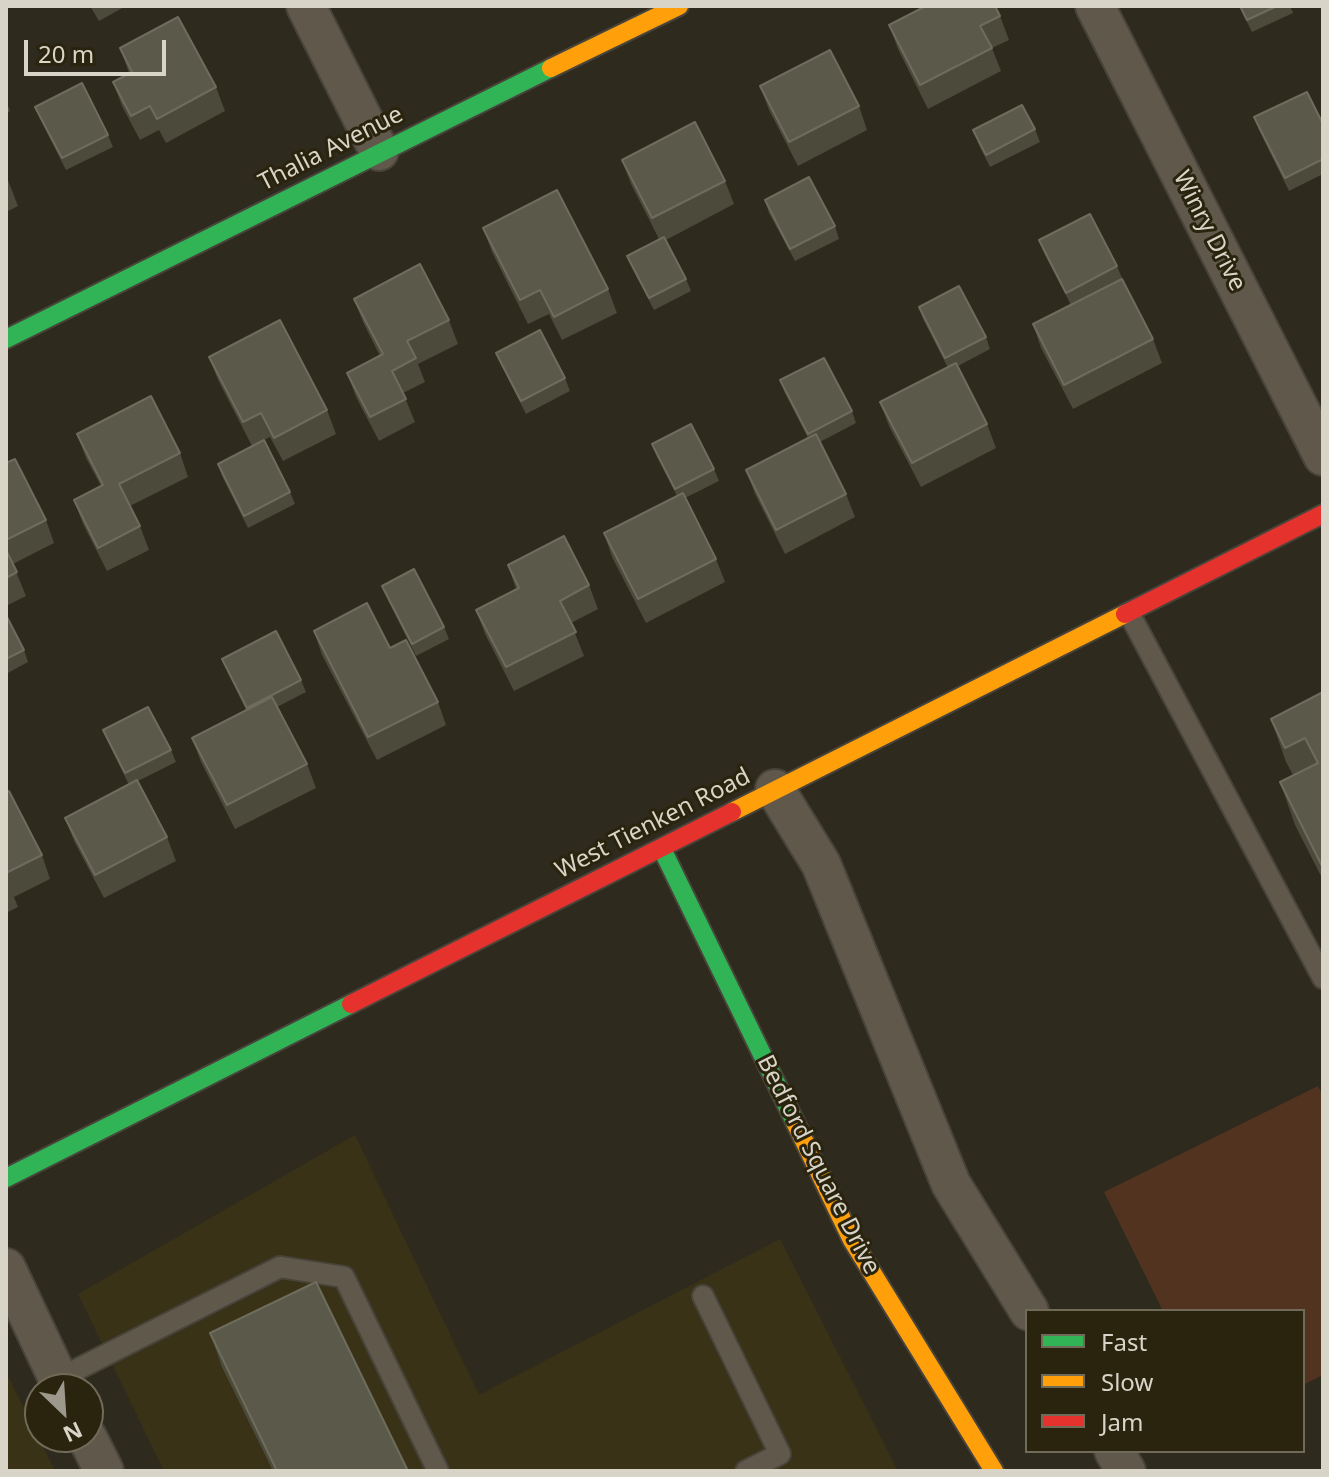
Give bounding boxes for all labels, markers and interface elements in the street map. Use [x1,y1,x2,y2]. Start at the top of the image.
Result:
scale bar [28,24,170,74]
text: 20 m [38,37,94,70]
street label: Thalia Avenue [254,100,408,198]
street label: Winry Drive [1166,166,1252,296]
street label: West Tienken Road [551,762,755,886]
street label: Bedford Square Drive [750,1051,886,1279]
legend [1025,1309,1305,1453]
text: Fast [1101,1325,1147,1358]
text: Slow [1101,1365,1153,1398]
north arrow [24,1373,104,1453]
text: Jam [1101,1405,1143,1438]
text: N [59,1416,88,1450]

